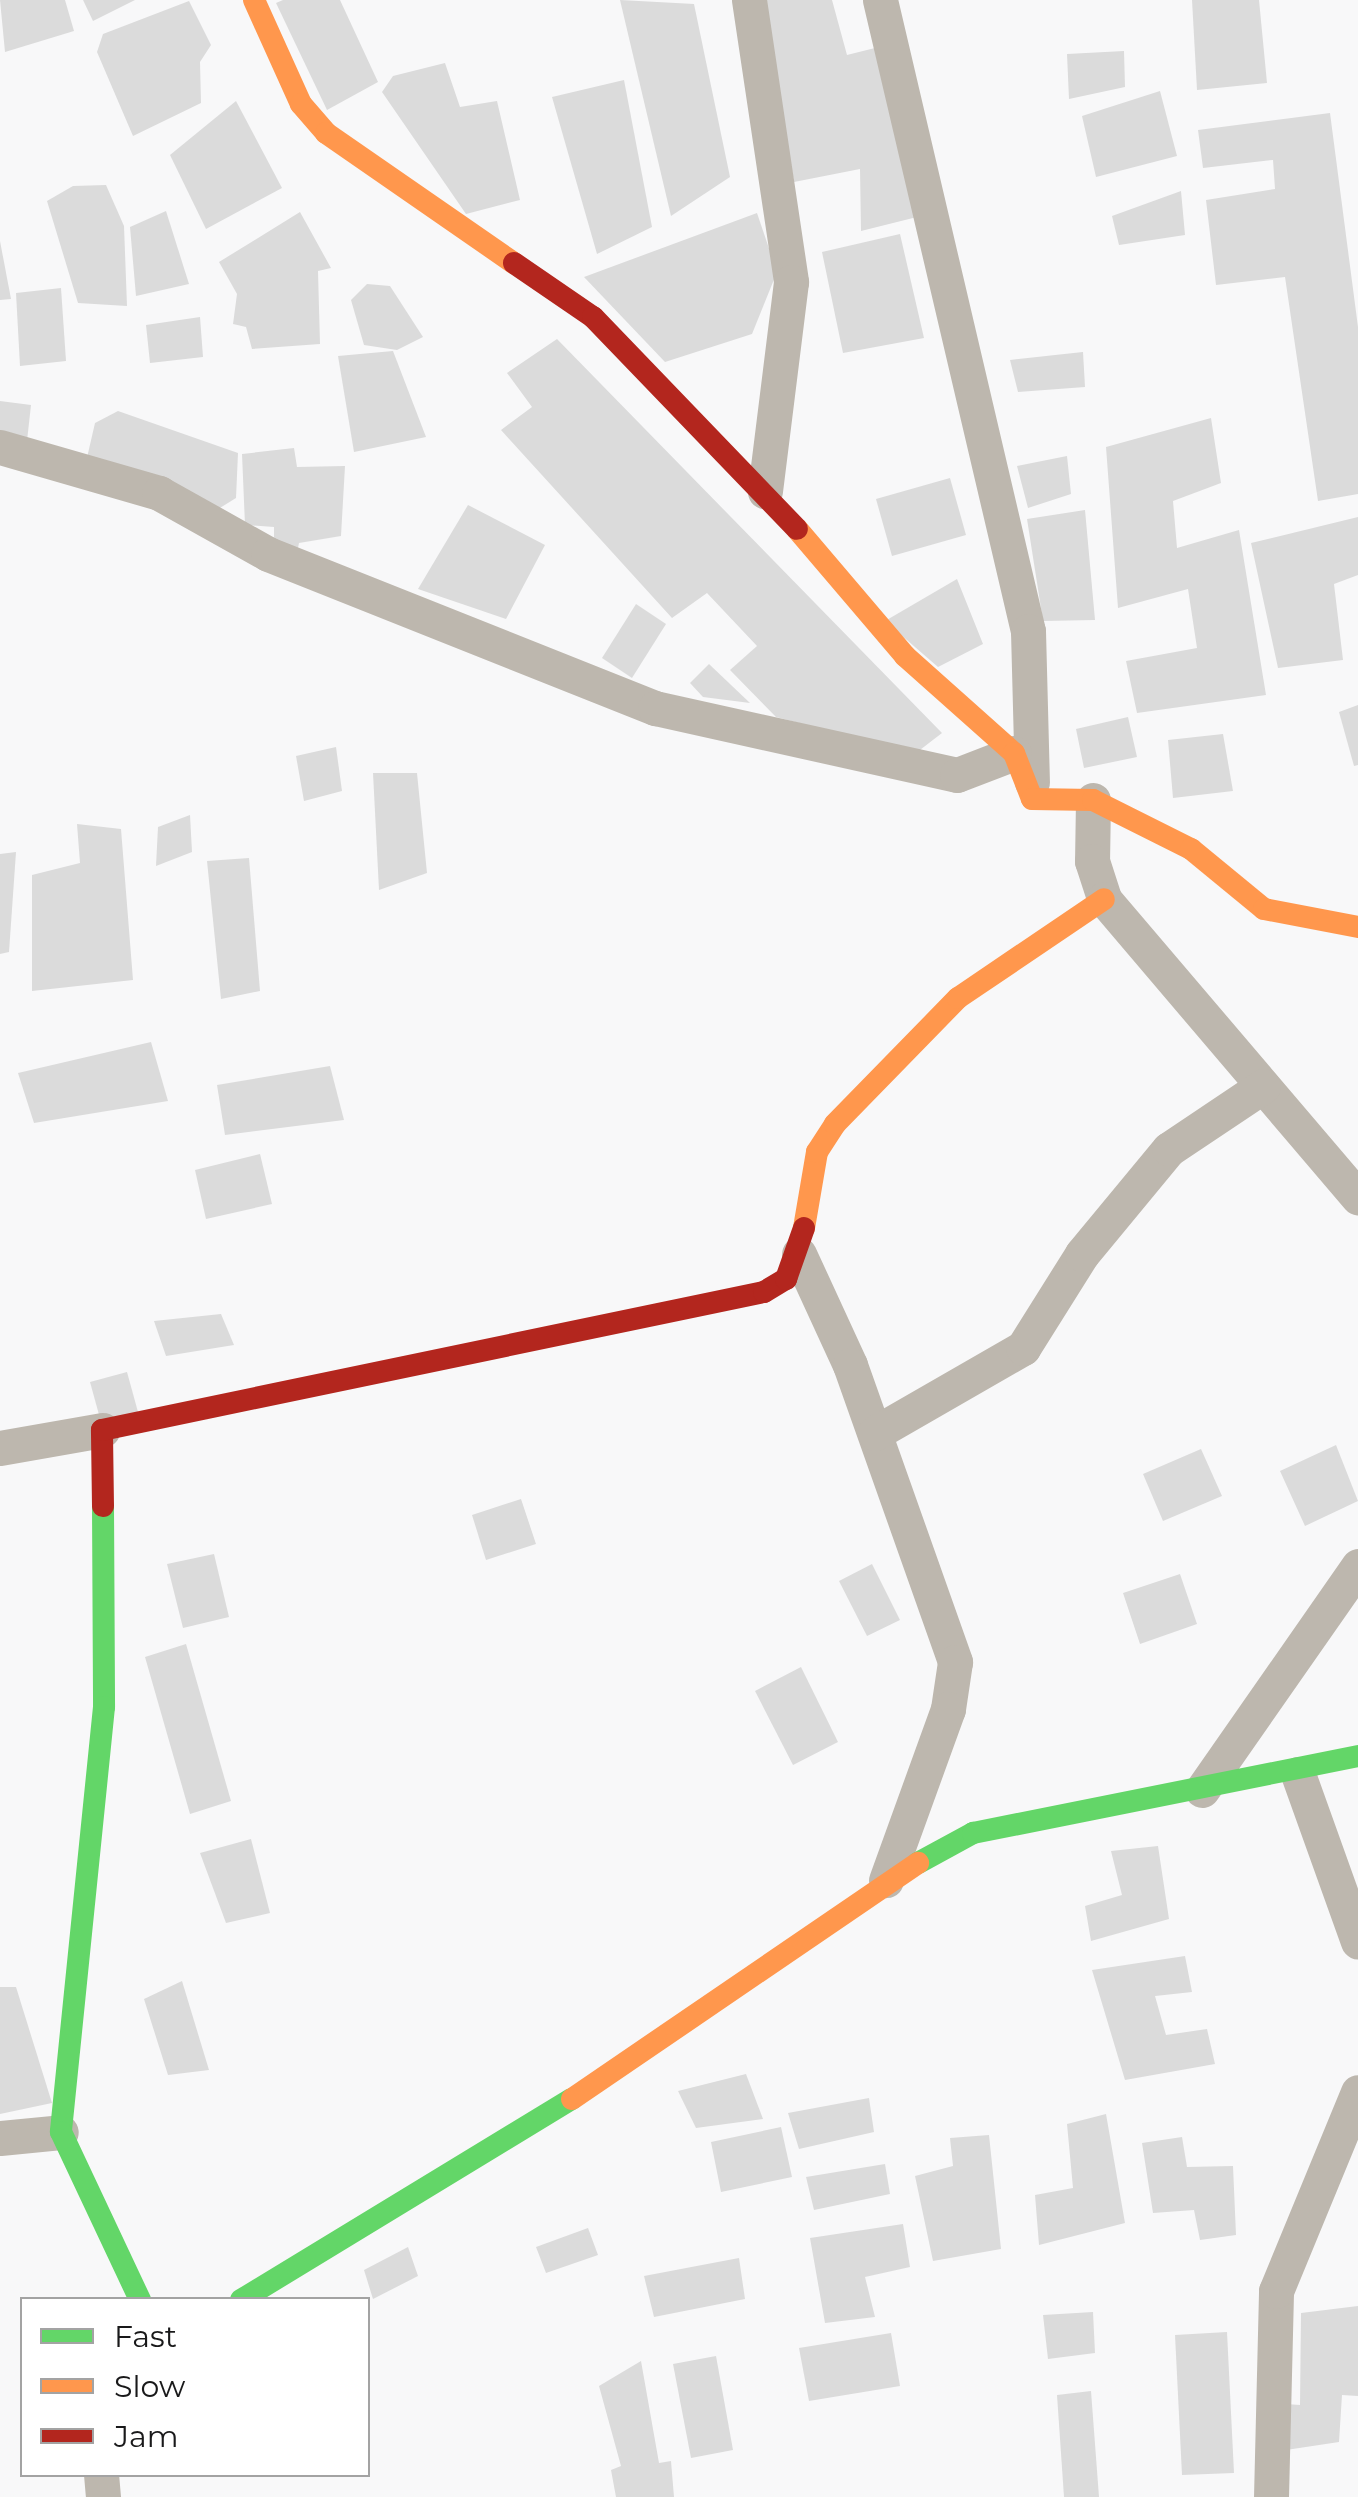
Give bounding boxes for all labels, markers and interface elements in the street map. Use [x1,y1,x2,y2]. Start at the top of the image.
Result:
legend [20,2297,370,2477]
text: Fast [114,2318,177,2355]
text: Slow [114,2368,185,2405]
text: Jam [114,2418,179,2455]

